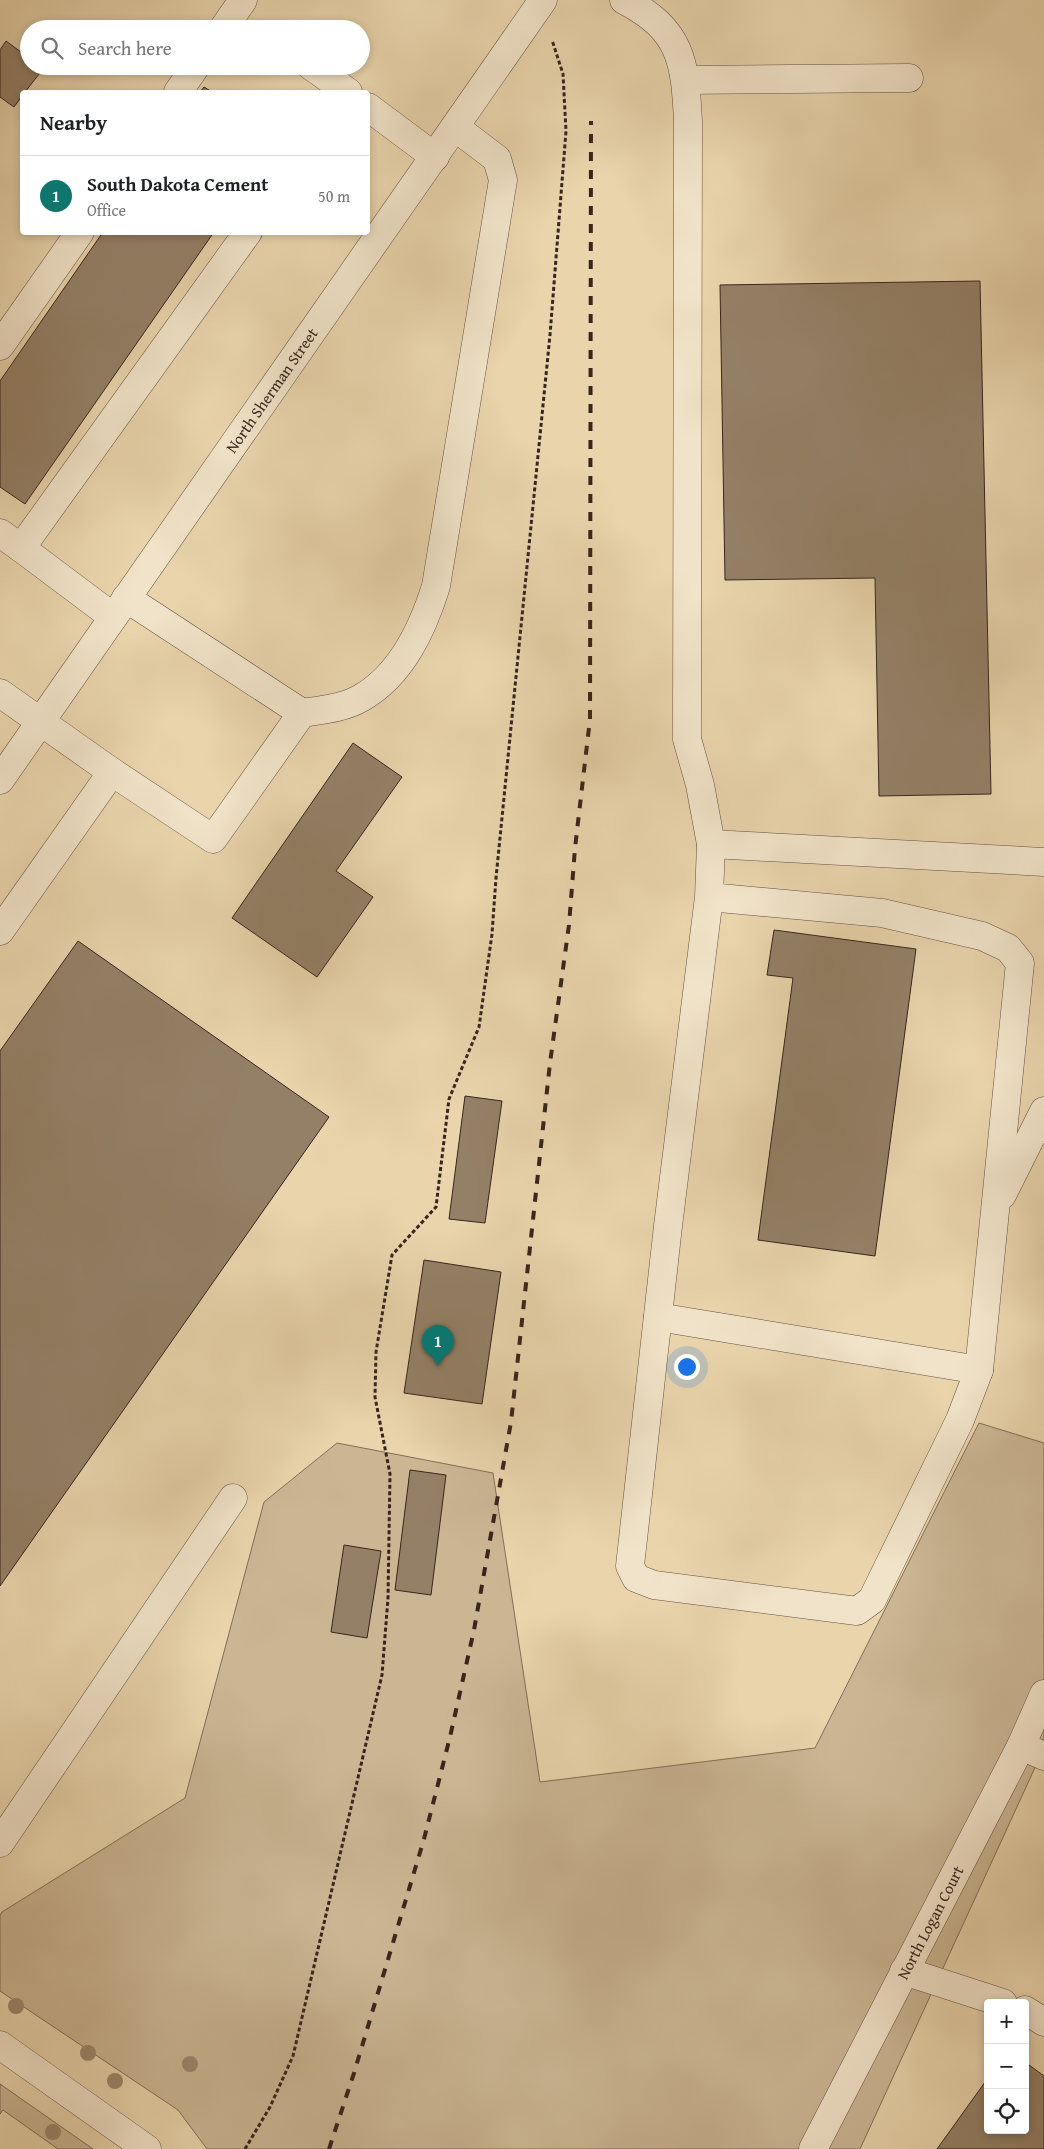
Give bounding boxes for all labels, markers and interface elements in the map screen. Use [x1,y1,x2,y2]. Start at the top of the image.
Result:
search box [20,20,370,75]
icon: search [38,34,66,62]
text: Search here [78,34,172,62]
text: Nearby [40,107,107,138]
text: South Dakota Cement [87,170,268,198]
text: 1 [52,184,60,208]
text: 50 m [318,184,350,208]
text: Office [87,198,126,222]
street label: North Sherman Street [219,322,324,458]
pin: 1 [422,1325,454,1366]
your location [674,1354,700,1380]
street label: North Logan Court [891,1861,969,1984]
map controls [984,1999,1029,2134]
button: + [984,1999,1029,2044]
button: − [984,2044,1029,2089]
button: locate [984,2089,1029,2134]

